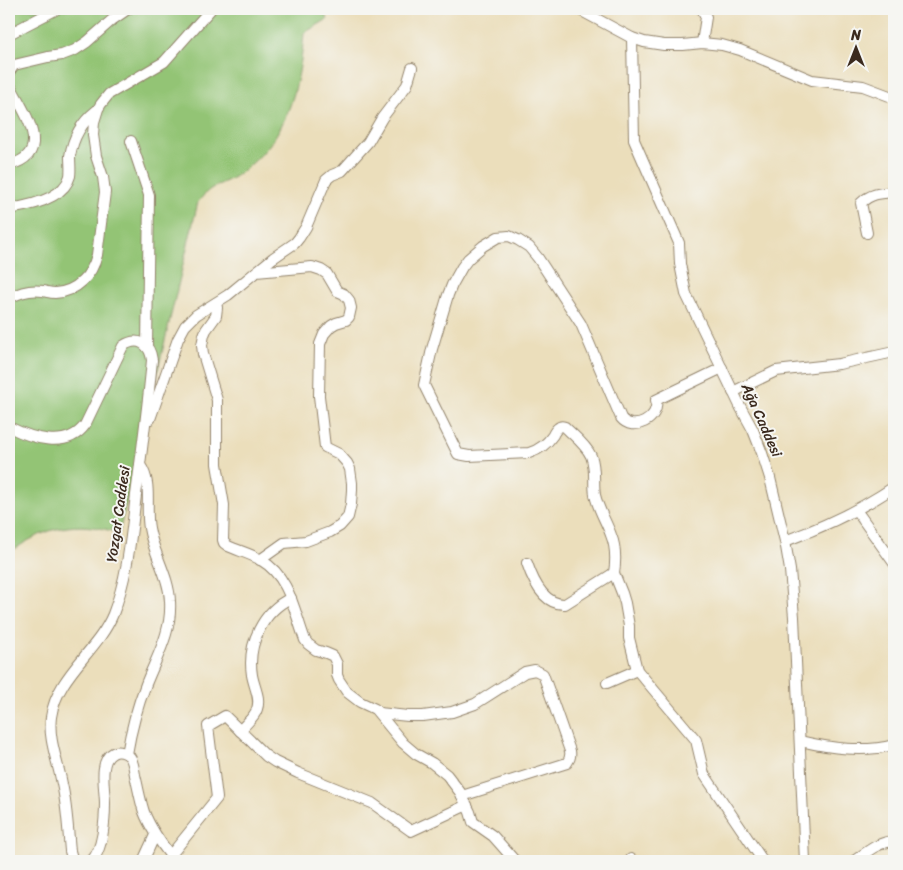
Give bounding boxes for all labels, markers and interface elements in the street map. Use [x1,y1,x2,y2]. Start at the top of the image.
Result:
north arrow [830,22,880,72]
text: N [850,23,861,48]
street label: Ağa Caddesi [734,378,790,462]
street label: Yozgat Caddesi [98,463,138,564]

